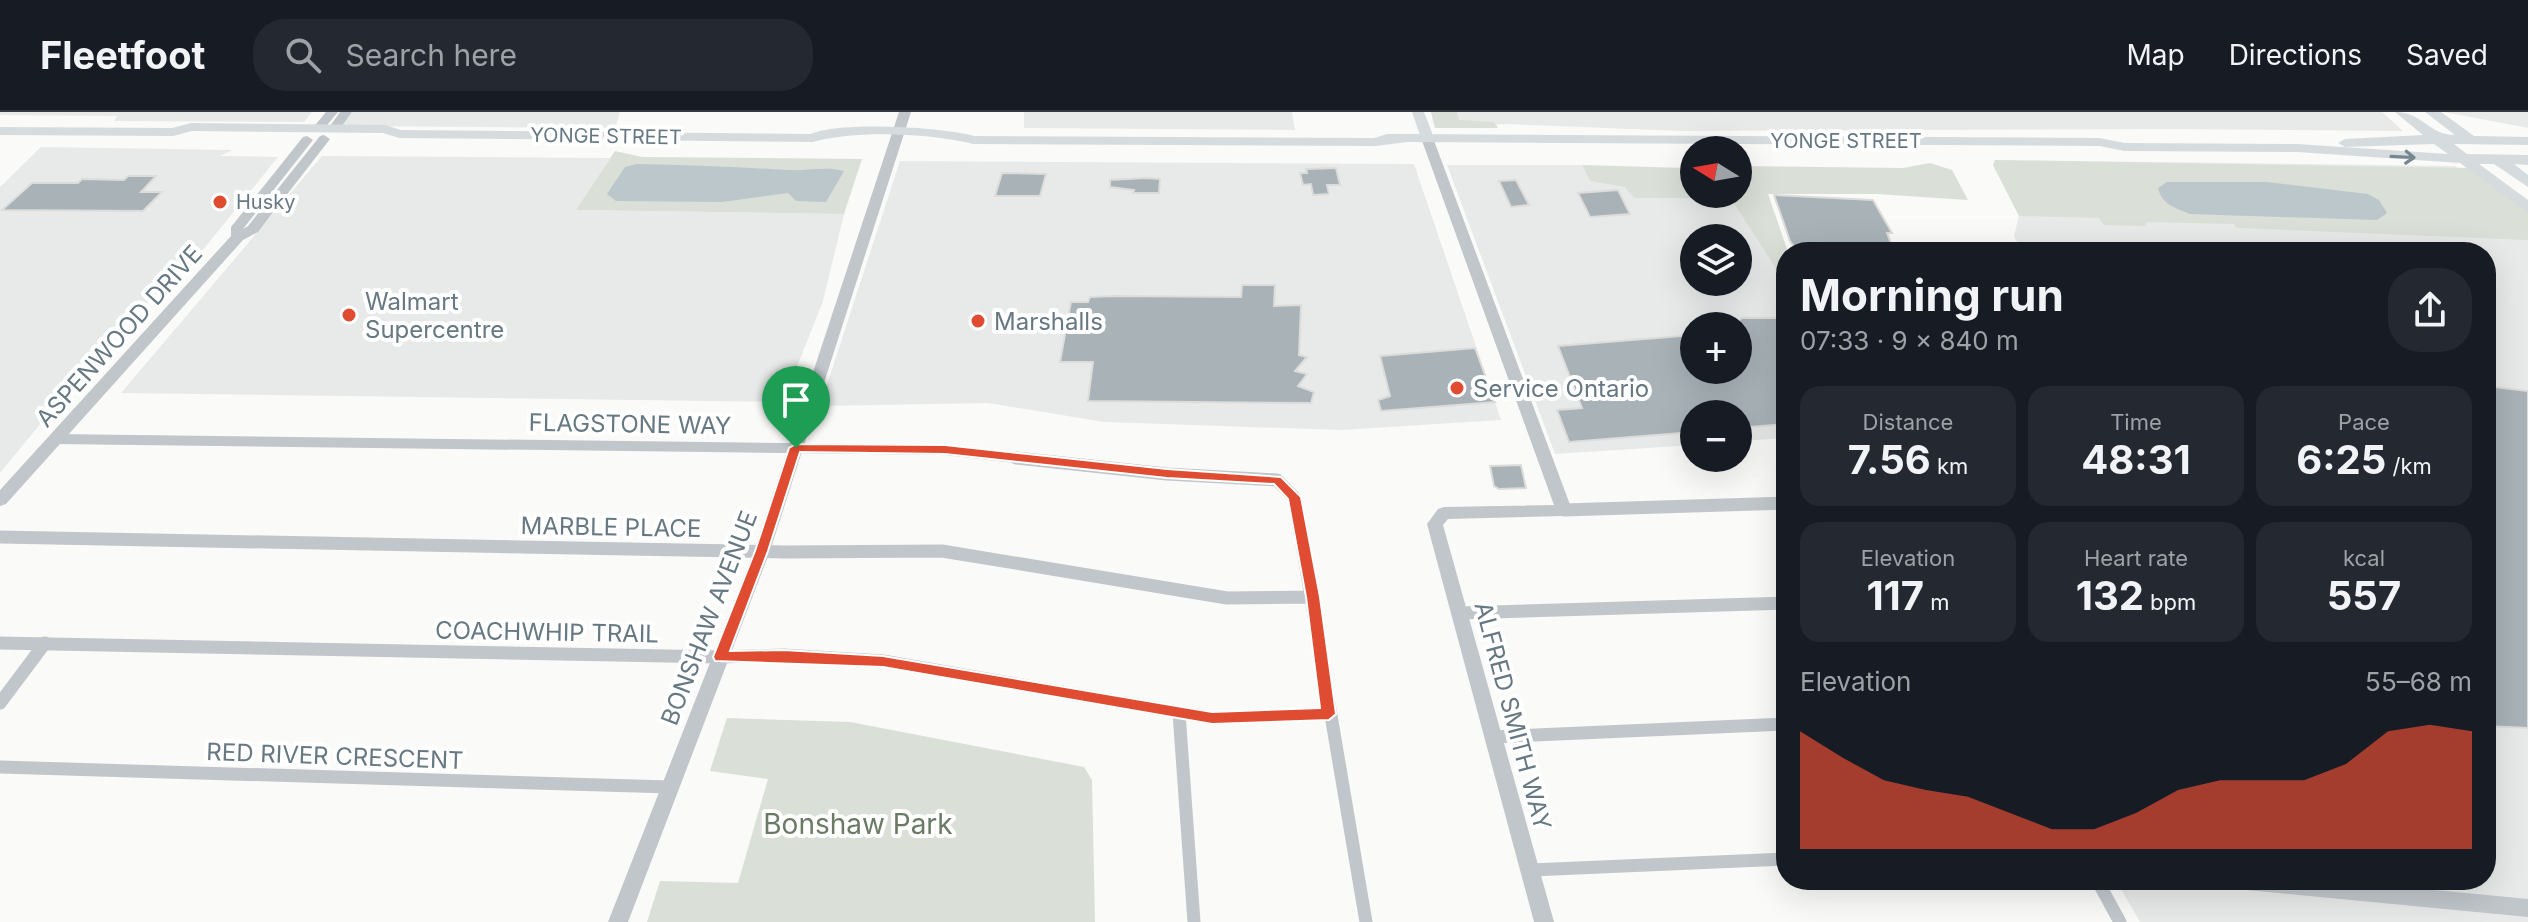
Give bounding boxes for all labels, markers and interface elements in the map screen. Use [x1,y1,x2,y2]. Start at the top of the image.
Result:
search box [253,19,813,91]
text: Fleetfoot [40,32,205,78]
icon: search [281,33,325,77]
text: Search here [345,37,517,73]
text: Map [2126,38,2185,72]
text: Directions [2229,38,2362,72]
text: Saved [2406,38,2488,72]
street label: YONGE STREET [530,123,682,149]
street label: YONGE STREET [1770,129,1922,153]
north arrow [1680,136,1752,208]
map controls [1680,136,1752,472]
one-way arrow [2389,150,2416,165]
place label: Husky [236,190,295,214]
marker: Husky [211,193,229,211]
button: layers [1680,224,1752,296]
street label: ASPENWOOD DRIVE [30,239,208,433]
text: Morning run [1800,268,2064,322]
button: share [2388,268,2472,352]
place label: Walmart Supercentre [365,287,504,344]
marker: Walmart Supercentre [340,306,358,324]
place label: Marshalls [994,307,1103,336]
marker: Marshalls [969,312,987,330]
button: + [1680,312,1752,384]
text: 07:33 · 9 × 840 m [1800,325,2019,356]
pin [762,366,830,448]
place label: Service Ontario [1473,374,1649,403]
icon: arrive [774,378,818,422]
marker: Service Ontario [1448,379,1466,397]
button: − [1680,400,1752,472]
street label: FLAGSTONE WAY [528,408,732,440]
text: Distance [1863,409,1953,435]
text: Time [2110,409,2162,435]
text: Pace [2338,409,2390,435]
text: 7.56 [1848,435,1931,484]
text: 48:31 [2081,435,2191,484]
text: 6:25 [2296,435,2386,484]
text: km [1931,453,1968,479]
text: /km [2386,453,2432,479]
street label: BONSHAW AVENUE [655,507,763,729]
street label: MARBLE PLACE [520,511,702,543]
text: Elevation [1861,545,1955,571]
text: Heart rate [2084,545,2188,571]
text: kcal [2343,545,2385,571]
text: 117 [1866,571,1924,620]
text: 132 [2076,571,2144,620]
text: 557 [2327,571,2401,620]
text: m [1924,589,1950,615]
text: bpm [2144,589,2196,615]
street label: ALFRED SMITH WAY [1469,599,1557,833]
street label: COACHWHIP TRAIL [435,616,659,648]
text: Elevation [1800,666,1911,697]
text: 55–68 m [2365,666,2472,697]
street label: RED RIVER CRESCENT [206,737,464,775]
park label: Bonshaw Park [763,807,953,841]

